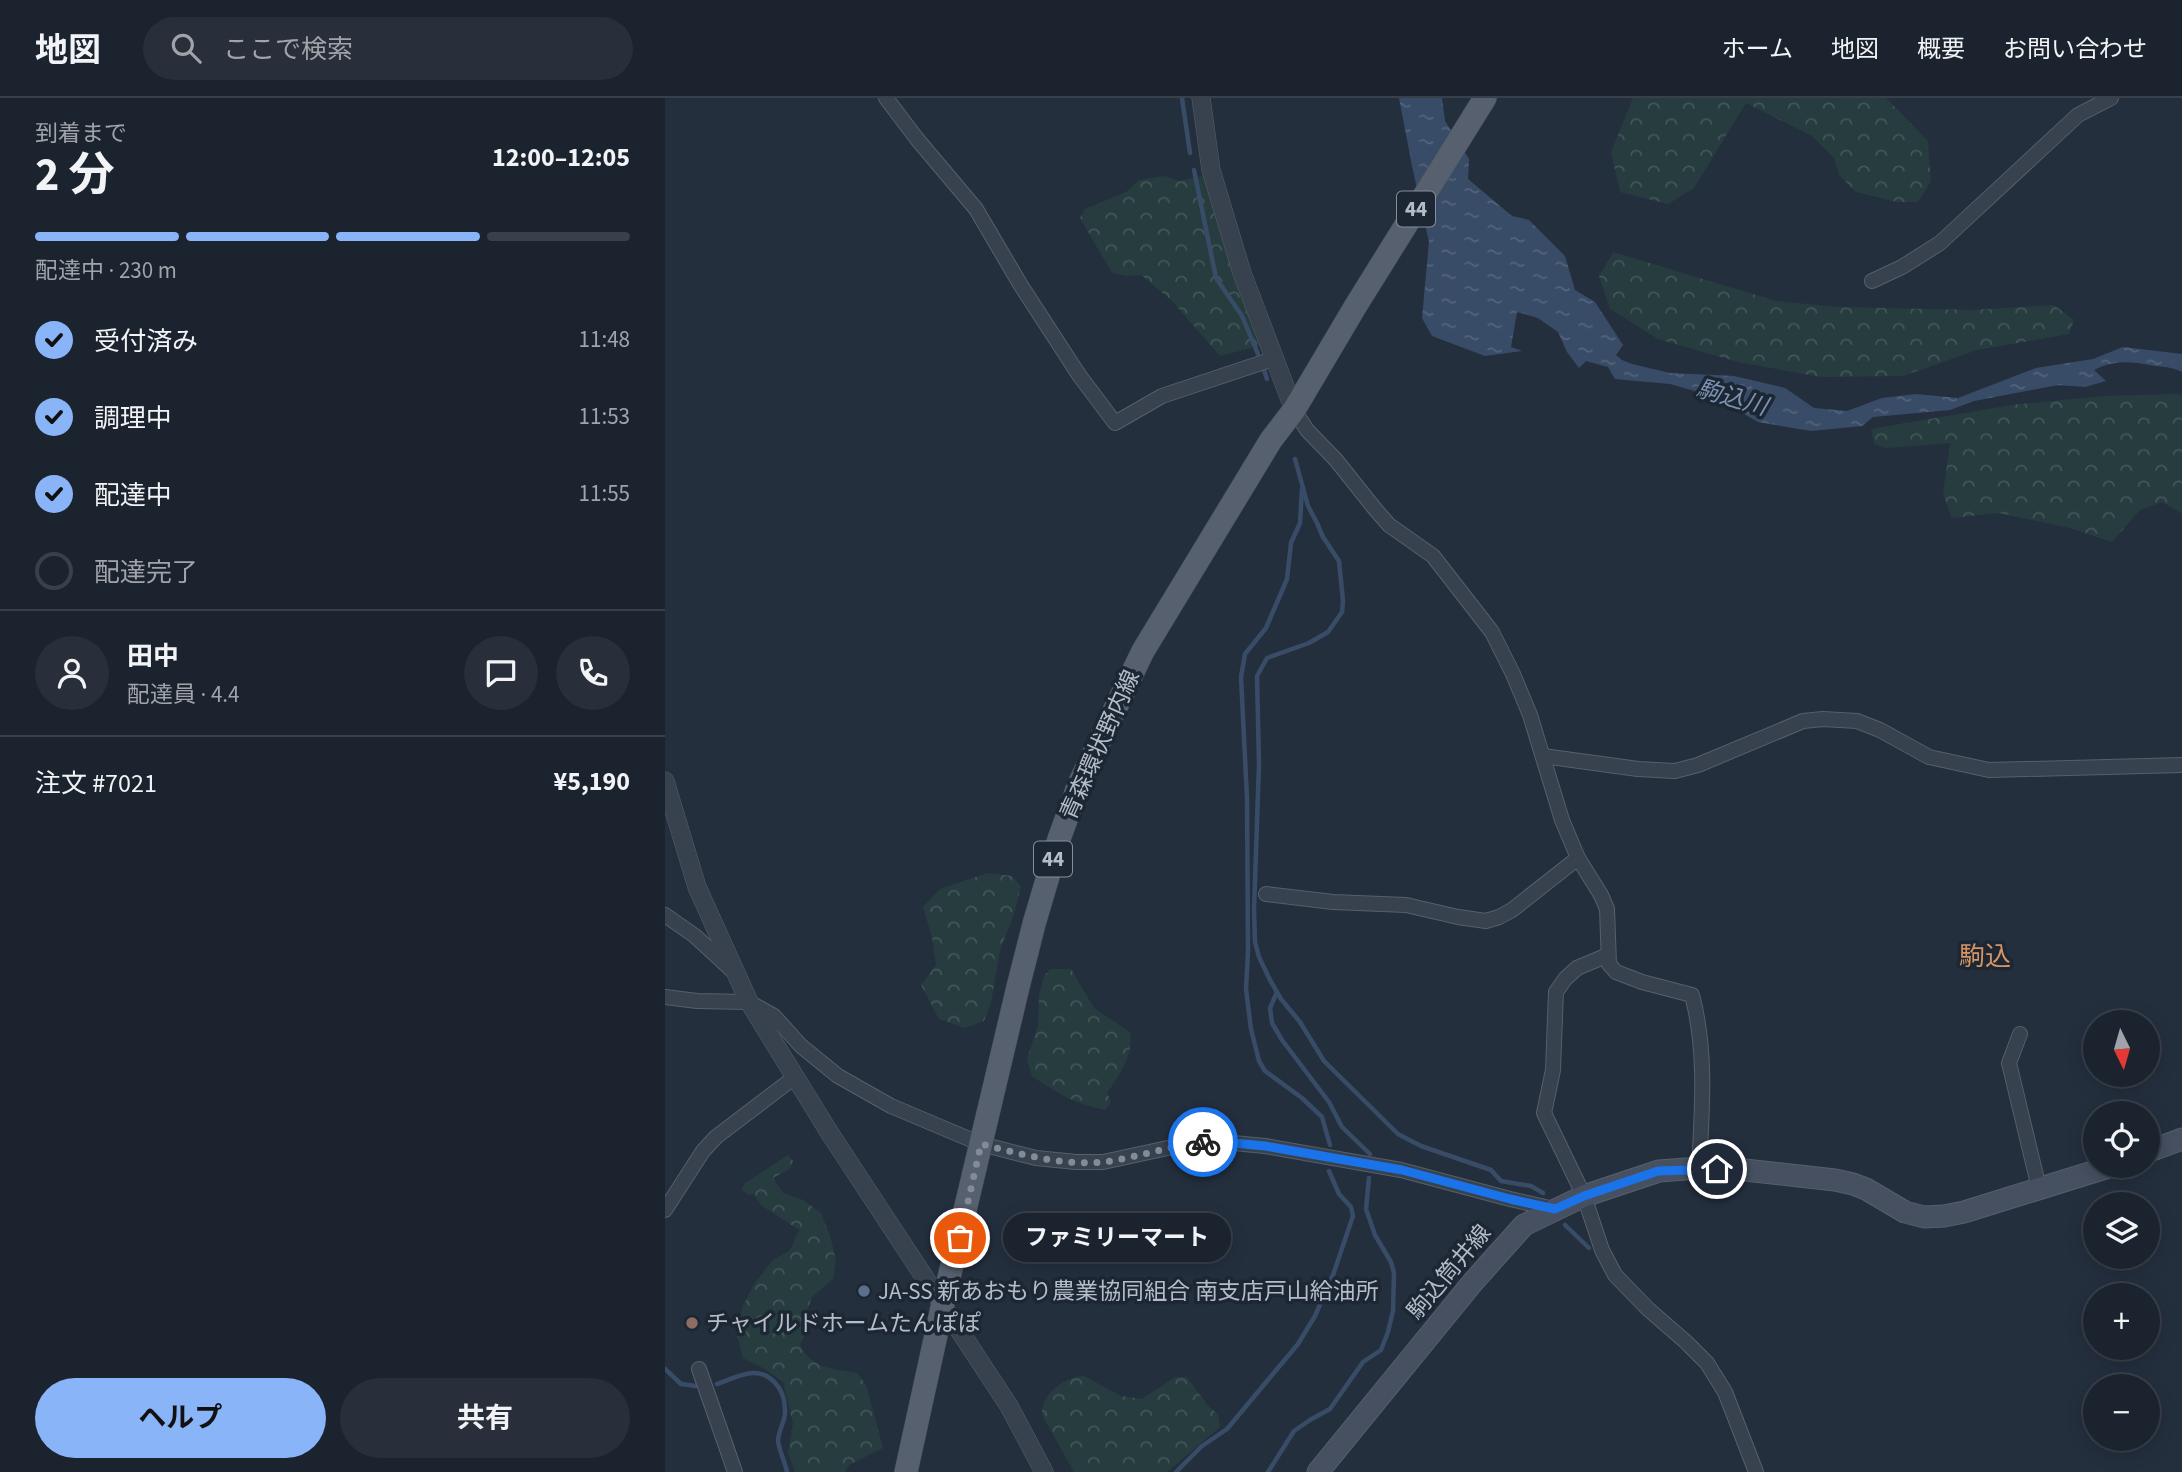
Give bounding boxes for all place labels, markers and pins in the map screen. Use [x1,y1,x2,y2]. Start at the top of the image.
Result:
pin [1687,1139,1747,1199]
pin [930,1208,990,1268]
callout: ファミリーマート [1002,1214,1229,1262]
place label: JA-SS 新あおもり農業協同組合 南支店戸山給油所 [878,1275,1379,1308]
marker: JA-SS 新あおもり農業協同組合 南支店戸山給油所 [856,1283,872,1299]
place label: チャイルドホームたんぽぽ [706,1307,981,1340]
marker: チャイルドホームたんぽぽ [684,1315,700,1331]

